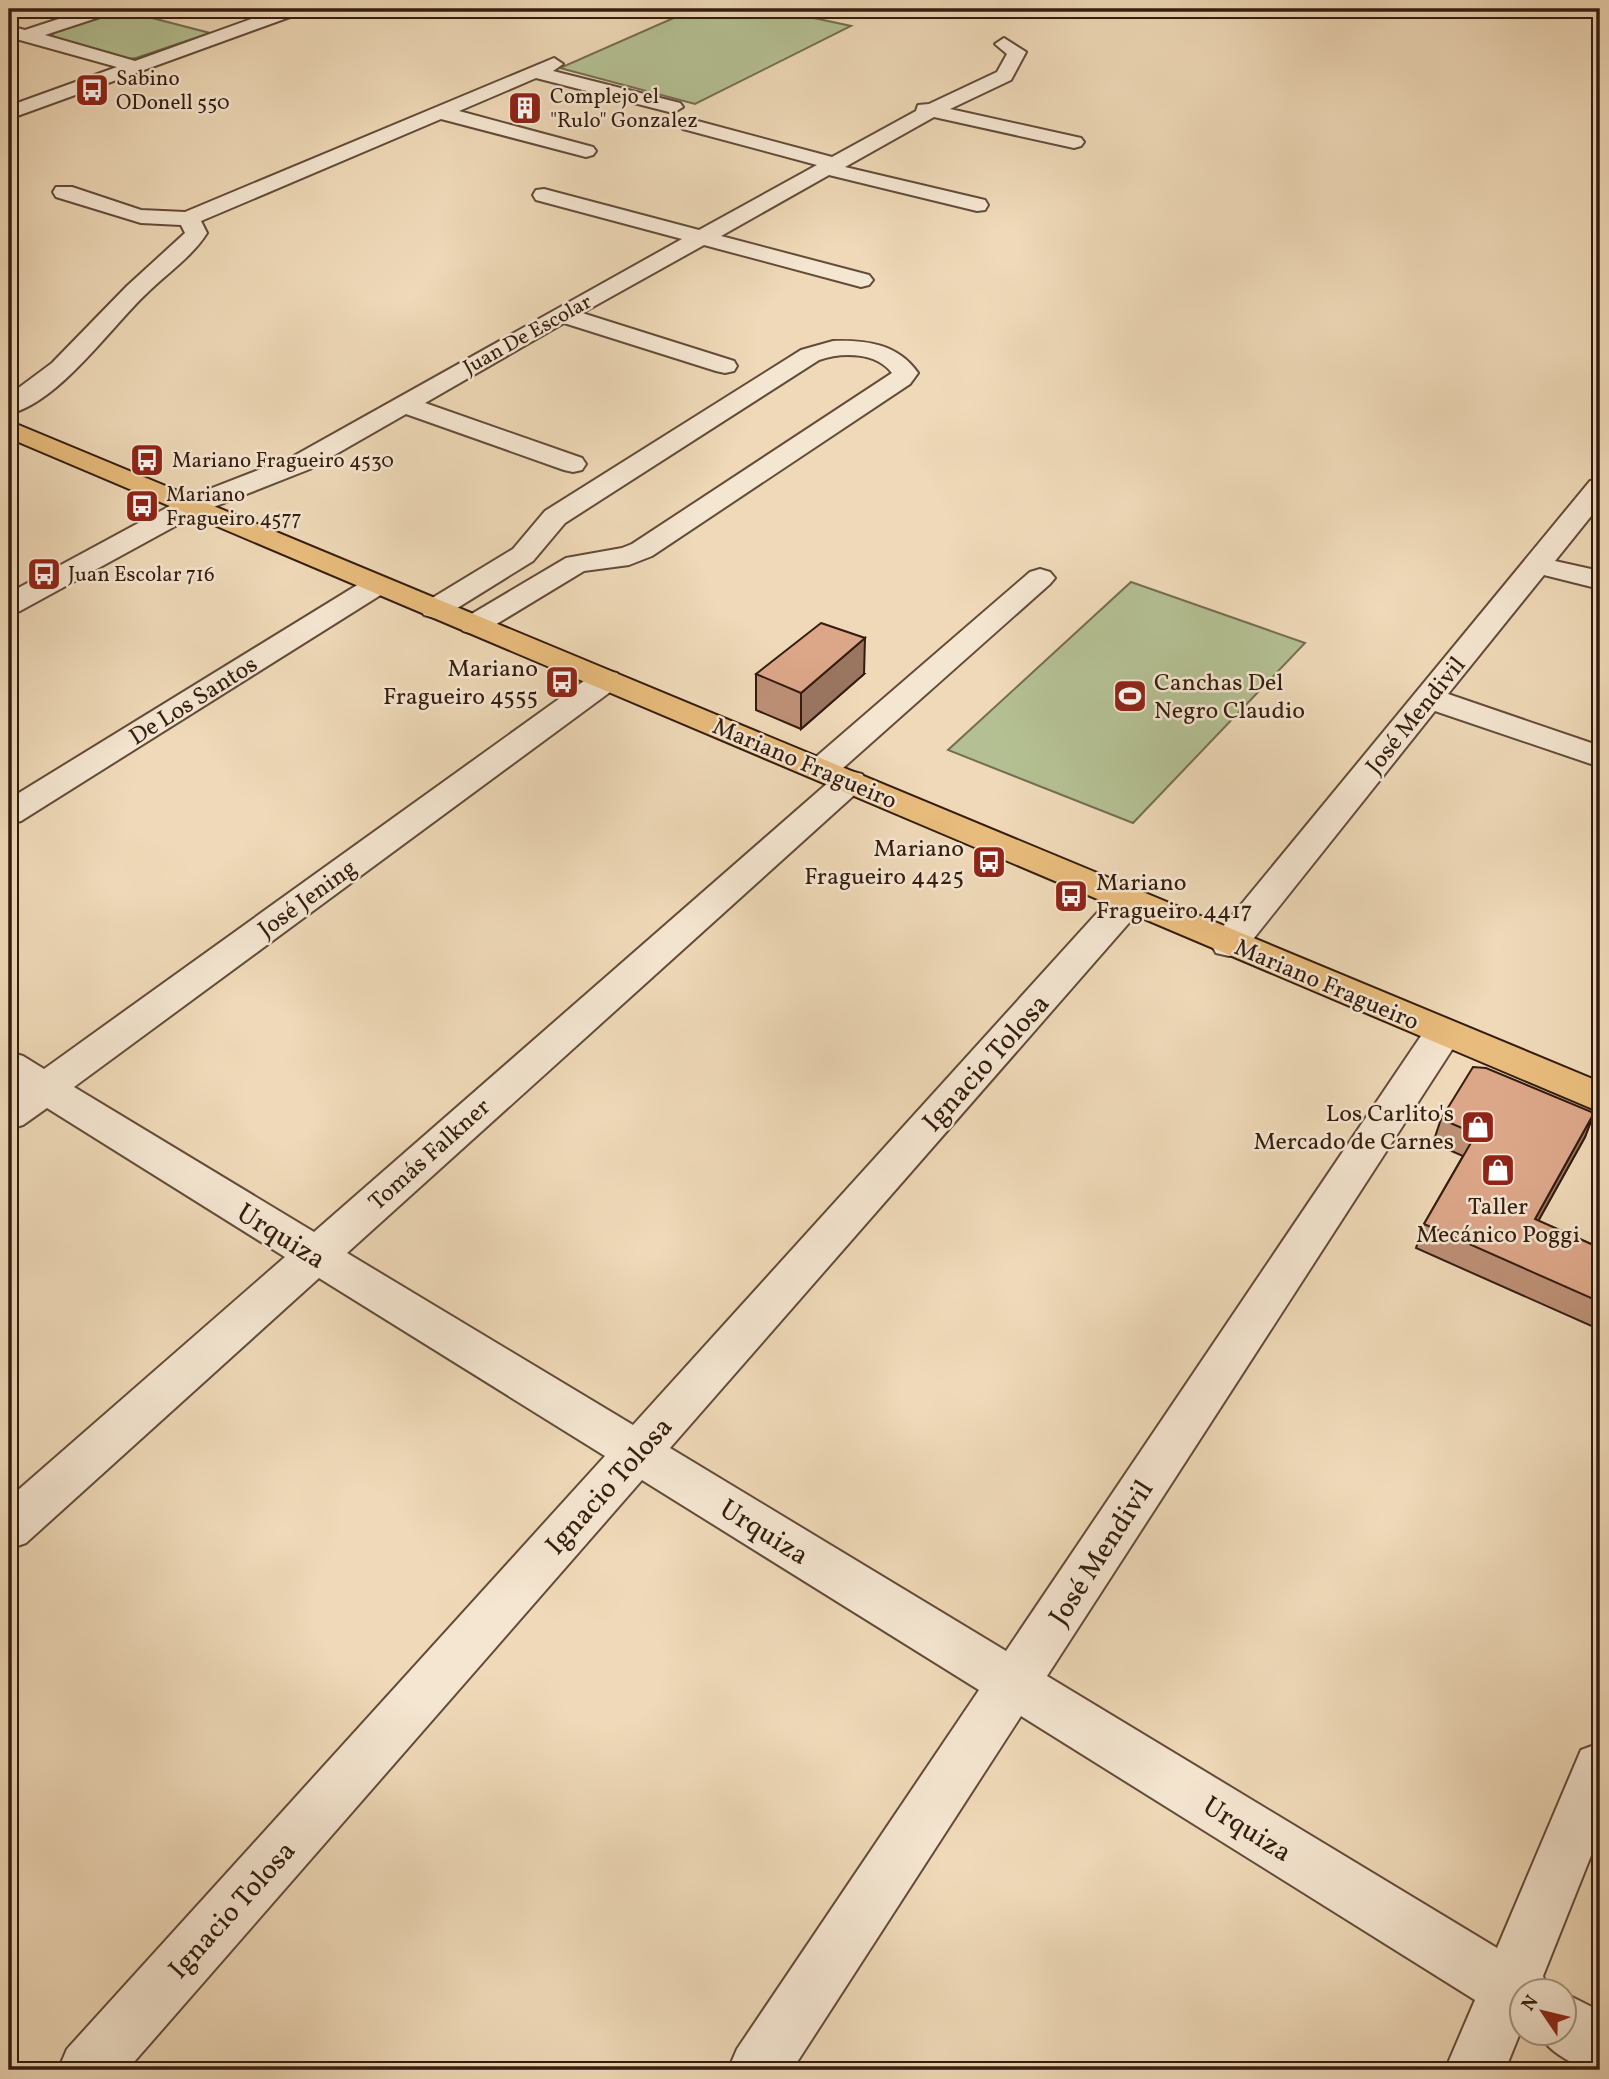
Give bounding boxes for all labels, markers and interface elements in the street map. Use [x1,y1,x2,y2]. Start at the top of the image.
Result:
place label: Sabino ODonell 550 [116,65,230,118]
bus stop icon: Sabino ODonell 550 [73,71,111,109]
place label: Complejo el "Rulo" Gonzalez [550,83,698,136]
building icon: Complejo el "Rulo" Gonzalez [506,89,544,127]
street label: Juan De Escolar [458,288,597,383]
bus stop icon: Mariano Fragueiro 4530 [128,441,166,479]
place label: Mariano Fragueiro 4530 [172,447,394,476]
place label: Mariano Fragueiro 4577 [166,481,302,534]
bus stop icon: Mariano Fragueiro 4577 [123,487,161,525]
bus stop icon: Juan Escolar 716 [25,555,63,593]
place label: Juan Escolar 716 [68,561,215,590]
street label: De Los Santos [123,649,265,755]
street label: José Mendivil [1358,650,1475,782]
place label: Mariano Fragueiro 4555 [383,653,538,715]
bus stop icon: Mariano Fragueiro 4555 [543,663,581,701]
place label: Canchas Del Negro Claudio [1154,667,1305,729]
sports icon: Canchas Del Negro Claudio [1111,677,1149,715]
street label: Mariano Fragueiro [707,711,902,819]
place label: Mariano Fragueiro 4425 [804,833,964,895]
bus stop icon: Mariano Fragueiro 4425 [970,843,1008,881]
street label: José Jening [252,852,364,947]
place label: Mariano Fragueiro 4417 [1096,867,1252,929]
bus stop icon: Mariano Fragueiro 4417 [1052,877,1090,915]
street label: Mariano Fragueiro [1229,932,1424,1040]
street label: Ignacio Tolosa [914,986,1059,1141]
street label: Tomás Falkner [362,1091,499,1220]
place label: Los Carlito's Mercado de Carnes [1254,1098,1454,1160]
shop icon: Los Carlito's Mercado de Carnes [1459,1108,1497,1146]
shop icon: Taller Mecánico Poggi [1479,1151,1517,1189]
place label: Taller Mecánico Poggi [1416,1191,1580,1253]
street label: Urquiza [229,1195,333,1280]
street label: Ignacio Tolosa [537,1409,682,1564]
street label: José Mendivil [1040,1473,1164,1634]
street label: Urquiza [712,1491,816,1576]
street label: Urquiza [1195,1788,1299,1873]
street label: Ignacio Tolosa [160,1833,305,1988]
north arrow [1508,1978,1578,2048]
text: N [1516,1990,1545,2017]

